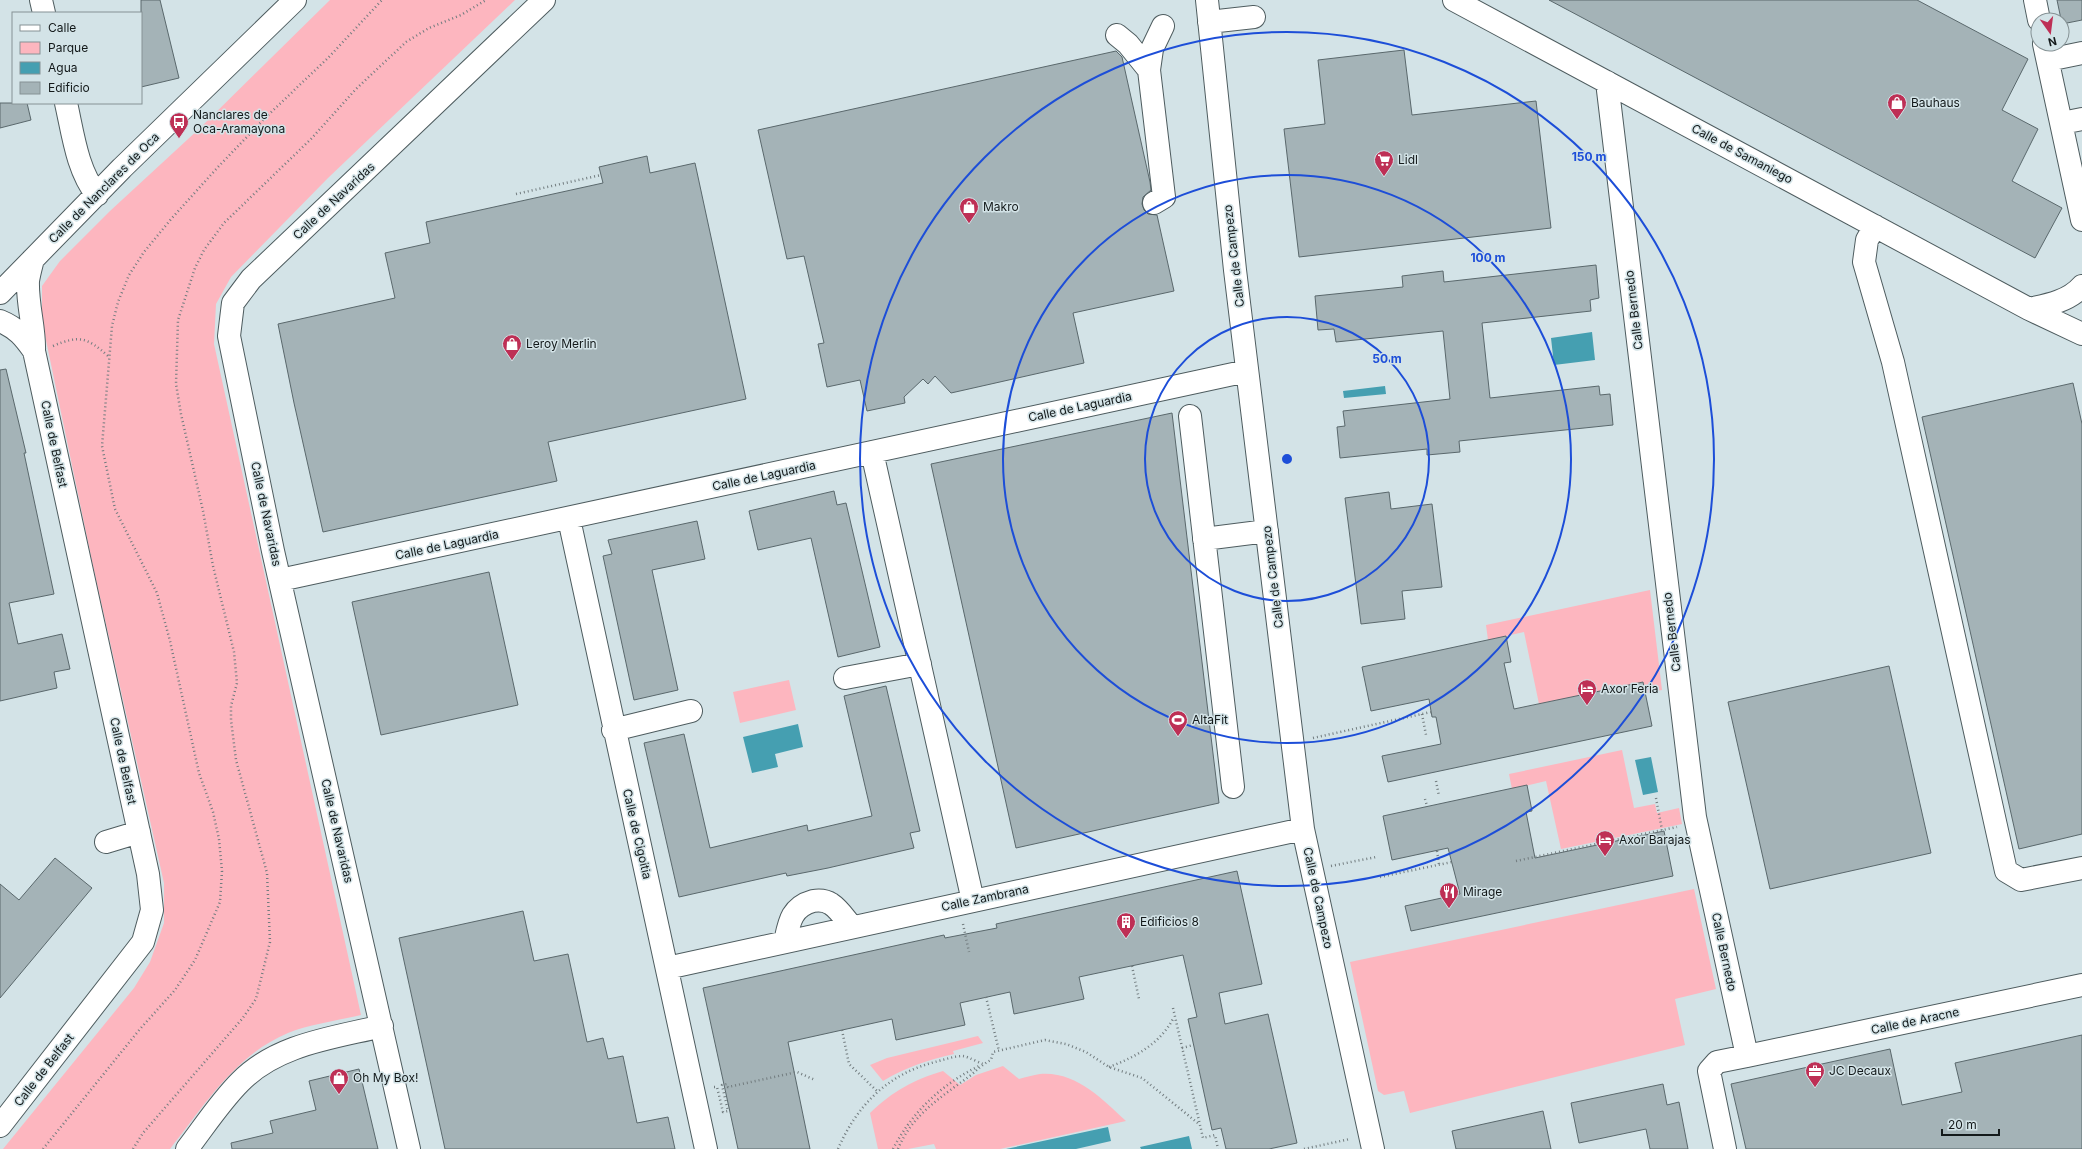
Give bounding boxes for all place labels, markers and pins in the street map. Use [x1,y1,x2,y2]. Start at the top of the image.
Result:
shop icon: Bauhaus [1886,92,1908,120]
place label: Bauhaus [1911,95,1960,110]
place label: Nanclares de Oca-Aramayona [193,107,285,136]
bus stop icon: Nanclares de Oca-Aramayona [168,111,190,139]
supermarket icon: Lidl [1373,149,1395,177]
place label: Lidl [1398,152,1418,167]
shop icon: Makro [958,196,980,224]
place label: Makro [983,199,1019,214]
shop icon: Leroy Merlin [501,333,523,361]
place label: Leroy Merlin [526,336,597,351]
centre of rings [1280,452,1294,466]
hotel icon: Axor Feria [1576,678,1598,706]
place label: Axor Feria [1601,681,1659,696]
sports icon: AltaFit [1167,709,1189,737]
place label: AltaFit [1192,712,1228,727]
hotel icon: Axor Barajas [1594,829,1616,857]
place label: Axor Barajas [1619,832,1690,847]
restaurant icon: Mirage [1438,881,1460,909]
place label: Mirage [1463,884,1502,899]
building icon: Edificios 8 [1115,911,1137,939]
place label: Edificios 8 [1140,914,1199,929]
office icon: JC Decaux [1804,1060,1826,1088]
place label: JC Decaux [1829,1063,1891,1078]
shop icon: Oh My Box! [328,1067,350,1095]
place label: Oh My Box! [353,1070,418,1085]

